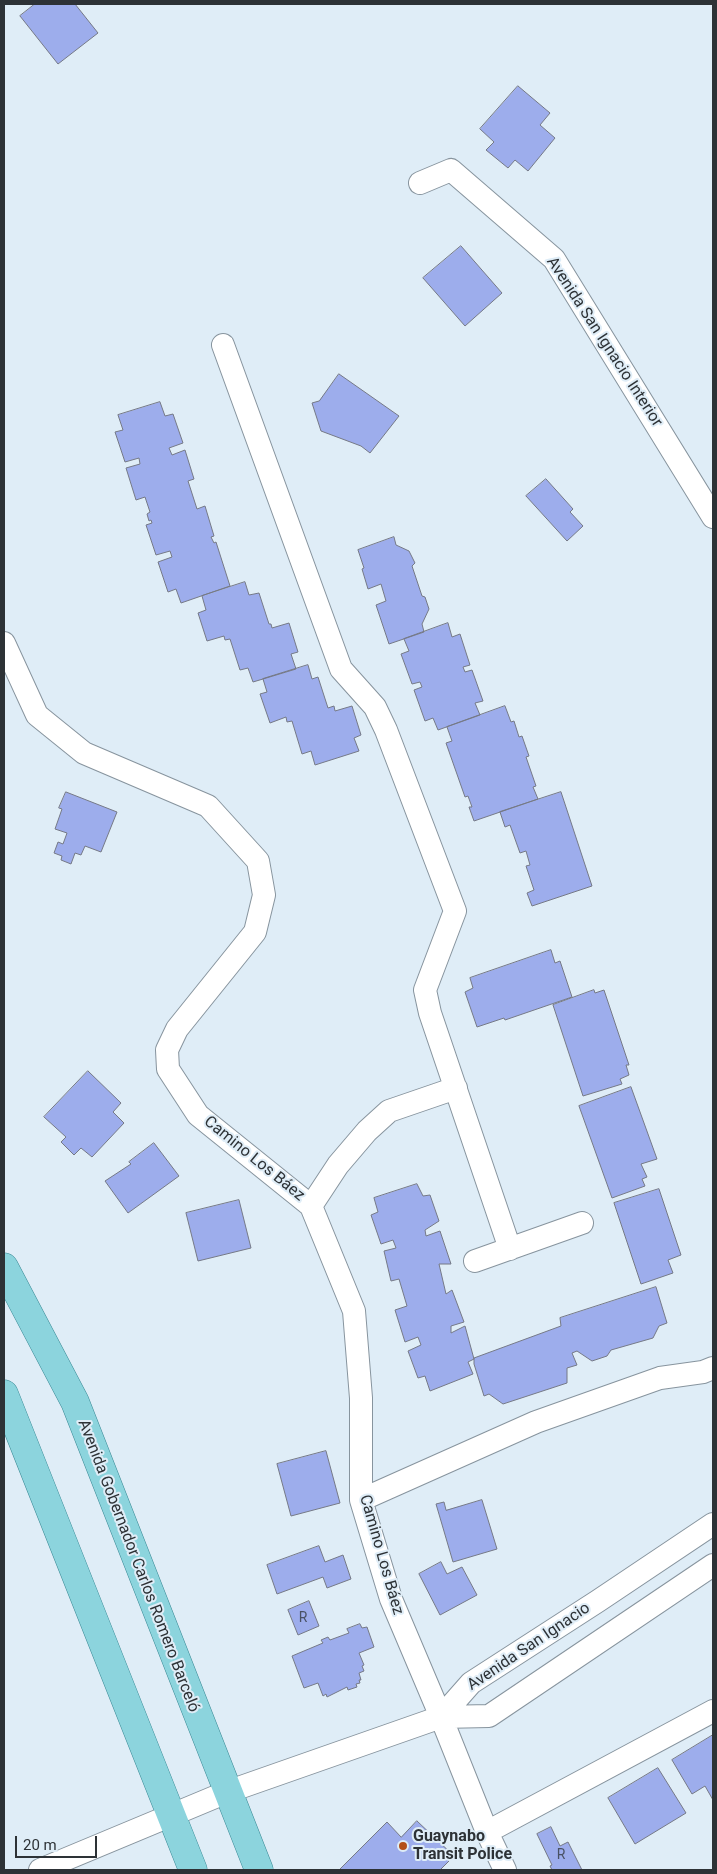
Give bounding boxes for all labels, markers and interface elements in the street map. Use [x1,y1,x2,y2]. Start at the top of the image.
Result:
street label: Avenida San Ignacio Interior [542,253,666,431]
street label: Camino Los Báez [200,1113,308,1205]
street label: Avenida Gobernador Carlos Romero Barceló [73,1417,203,1715]
street label: Camino Los Báez [355,1493,407,1617]
street label: Avenida San Ignacio [464,1599,594,1695]
house number: R [299,1610,307,1626]
scale bar [18,1826,100,1858]
place label: Guaynabo Transit Police [413,1827,512,1865]
text: 20 m [23,1836,57,1854]
marker: Guaynabo Transit Police [397,1840,409,1852]
house number: R [557,1847,565,1863]

